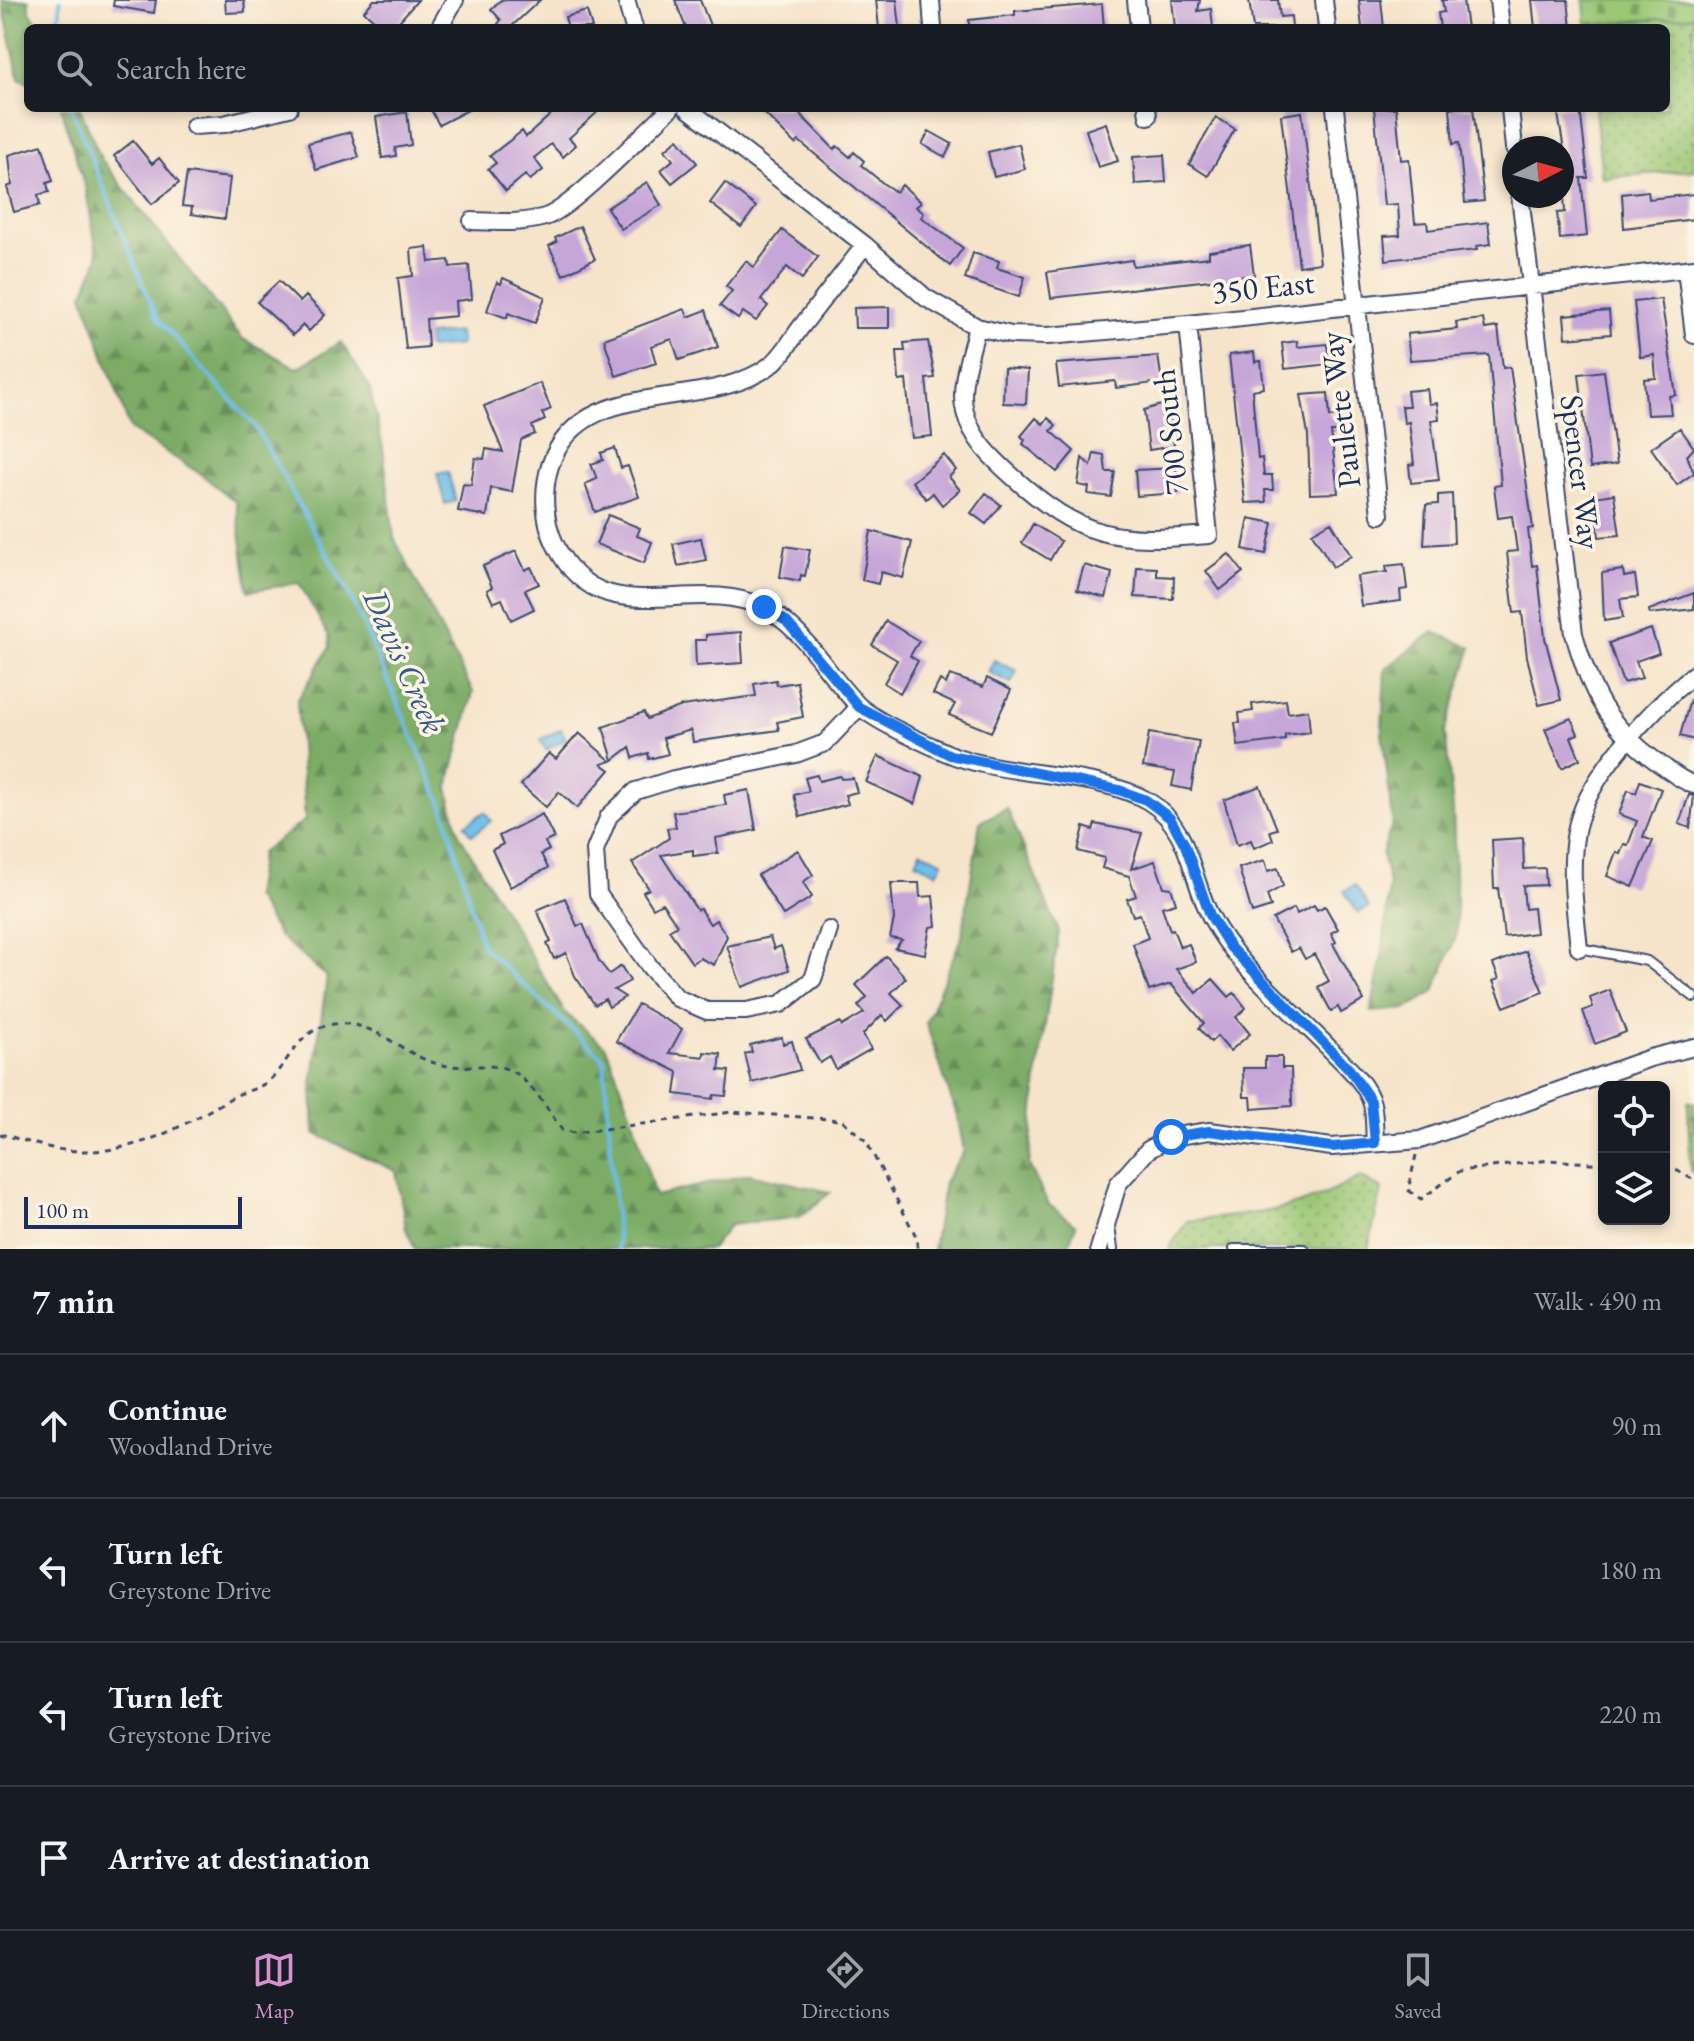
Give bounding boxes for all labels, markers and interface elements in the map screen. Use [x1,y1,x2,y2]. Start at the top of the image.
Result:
search box [24,24,1670,112]
icon: search [52,46,96,90]
text: Search here [116,49,246,88]
north arrow [1502,136,1574,208]
street label: 350 East [1210,261,1316,313]
street label: Paulette Way [1309,328,1370,491]
street label: 700 South [1142,367,1198,497]
street label: Spencer Way [1551,392,1611,553]
water label: Davis Creek [353,581,457,741]
route end [746,589,782,625]
map controls [1598,1081,1670,1225]
button: locate [1598,1081,1670,1153]
route start [1153,1119,1189,1155]
button: layers [1598,1153,1670,1225]
scale bar [24,1193,242,1229]
text: 100 m [36,1196,89,1225]
text: 7 min [32,1279,115,1323]
text: Walk · 490 m [1534,1284,1662,1318]
text: Continue [108,1390,227,1429]
icon: ahead [32,1404,76,1448]
text: 90 m [1612,1409,1662,1443]
text: Woodland Drive [108,1429,272,1463]
text: Turn left [108,1534,222,1573]
icon: left [32,1548,76,1592]
text: 180 m [1599,1553,1662,1587]
text: Greystone Drive [108,1573,271,1607]
text: Turn left [108,1678,222,1717]
icon: left [32,1692,76,1736]
text: 220 m [1599,1697,1662,1731]
text: Greystone Drive [108,1717,271,1751]
icon: arrive [32,1836,76,1880]
text: Arrive at destination [108,1839,370,1878]
tab: Map [252,1948,296,2025]
tab: Directions [801,1948,890,2025]
tab: Saved [1394,1948,1442,2025]

